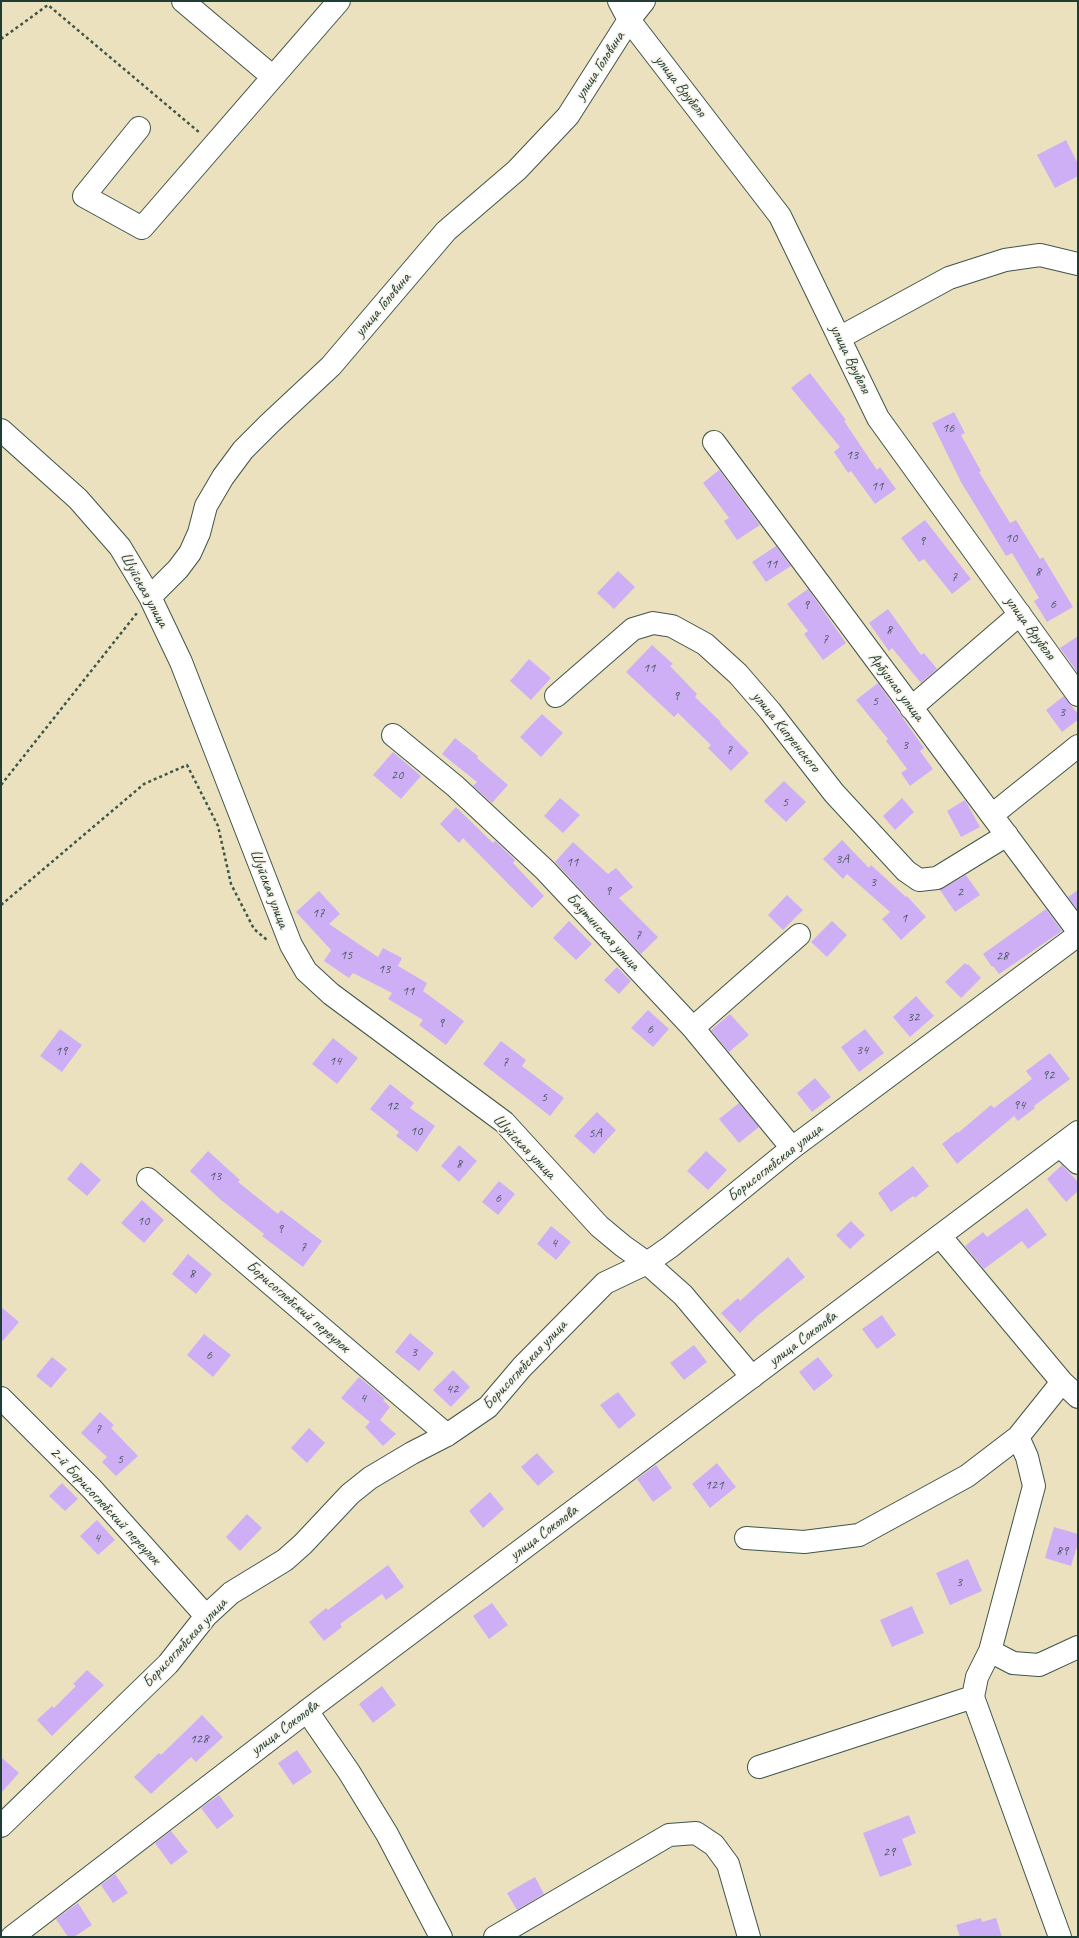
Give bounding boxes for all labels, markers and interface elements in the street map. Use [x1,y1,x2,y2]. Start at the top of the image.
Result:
street label: улица Головина [571,28,629,104]
street label: улица Врубеля [650,51,710,121]
street label: улица Головина [351,269,415,341]
street label: улица Врубеля [825,322,875,396]
house number: 16 [942,420,954,436]
house number: 13 [846,447,858,463]
house number: 11 [871,478,883,494]
house number: 10 [1005,530,1017,546]
house number: 9 [919,533,925,549]
street label: Шуйская улица [115,549,173,631]
house number: 11 [765,556,777,572]
house number: 8 [1035,564,1041,580]
house number: 7 [951,569,957,585]
street label: улица Врубеля [1000,592,1060,664]
house number: 6 [1050,596,1056,612]
house number: 9 [803,597,809,613]
house number: 8 [886,622,892,638]
house number: 7 [822,631,828,647]
street label: Арбузная улица [864,649,928,725]
house number: 11 [643,660,655,676]
house number: 9 [673,688,679,704]
street label: улица Кипренского [747,688,825,776]
house number: 5 [872,693,878,709]
house number: 3 [1059,704,1065,720]
house number: 3 [902,737,908,753]
house number: 7 [726,742,732,758]
house number: 20 [391,767,403,783]
house number: 5 [782,794,788,810]
street label: Шуйская улица [245,847,293,931]
house number: 3А [835,851,849,867]
house number: 11 [566,854,578,870]
house number: 3 [870,874,876,890]
house number: 9 [605,883,611,899]
house number: 2 [957,884,963,900]
street label: Баутинская улица [562,889,644,975]
house number: 17 [312,905,324,921]
house number: 1 [901,910,907,926]
house number: 7 [635,927,641,943]
house number: 15 [340,947,352,963]
house number: 28 [996,948,1008,964]
house number: 13 [378,961,390,977]
house number: 11 [402,983,414,999]
house number: 32 [907,1009,919,1025]
house number: 9 [438,1015,444,1031]
house number: 6 [647,1021,653,1037]
house number: 34 [856,1042,868,1058]
house number: 19 [55,1043,67,1059]
house number: 14 [329,1053,341,1069]
house number: 7 [502,1054,508,1070]
house number: 92 [1042,1067,1054,1083]
house number: 5 [541,1089,547,1105]
house number: 94 [1013,1097,1025,1113]
house number: 12 [386,1098,398,1114]
street label: Шуйская улица [488,1110,560,1184]
street label: Борисоглебская улица [723,1120,827,1206]
house number: 10 [410,1123,422,1139]
house number: 5А [588,1125,602,1141]
house number: 8 [456,1156,462,1172]
house number: 13 [209,1168,221,1184]
house number: 6 [495,1190,501,1206]
house number: 10 [137,1213,149,1229]
house number: 9 [277,1221,283,1237]
house number: 4 [551,1235,557,1251]
house number: 7 [300,1239,306,1255]
street label: Борисоглебский переулок [242,1257,354,1357]
house number: 8 [189,1266,195,1282]
street label: улица Соколова [765,1307,841,1371]
street label: Борисоглебская улица [478,1316,572,1414]
house number: 3 [411,1344,417,1360]
house number: 6 [206,1347,212,1363]
house number: 42 [446,1381,458,1397]
house number: 4 [360,1390,366,1406]
house number: 7 [95,1421,101,1437]
street label: 2-й Борисоглебский переулок [45,1443,165,1569]
house number: 5 [117,1451,123,1467]
house number: 121 [705,1477,723,1493]
street label: улица Соколова [506,1501,582,1565]
house number: 4 [94,1530,100,1546]
house number: 89 [1056,1543,1068,1559]
house number: 3 [956,1574,962,1590]
street label: Борисоглебская улица [138,1594,232,1692]
street label: улица Соколова [247,1696,323,1760]
house number: 128 [190,1731,208,1747]
house number: 29 [883,1844,895,1860]

